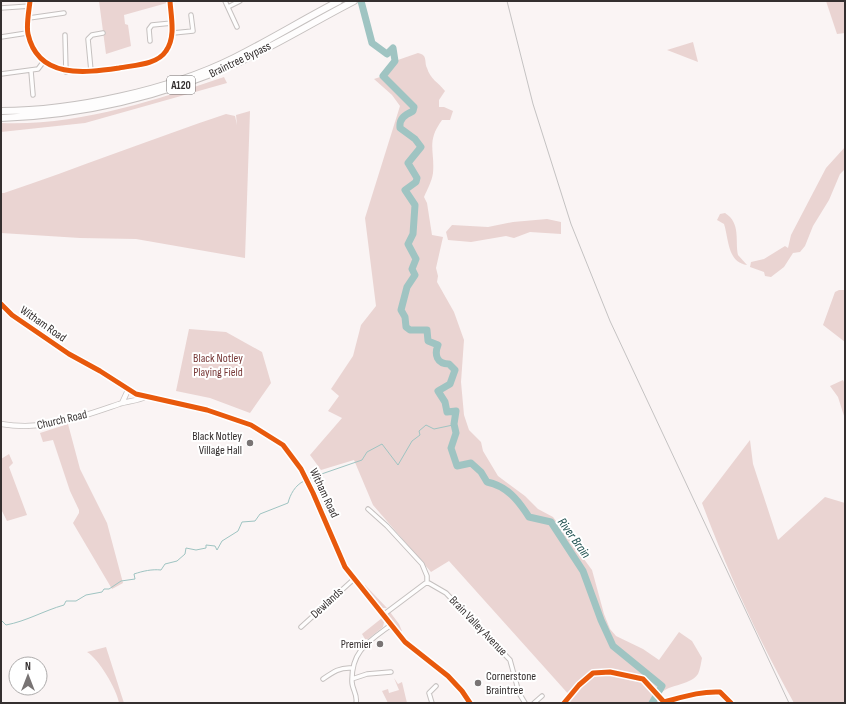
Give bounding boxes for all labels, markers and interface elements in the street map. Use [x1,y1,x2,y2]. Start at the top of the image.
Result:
street label: Braintree Bypass [207,39,273,81]
road number: A120 [167,76,195,94]
street label: Witham Road [17,303,69,345]
park label: Black Notley Playing Field [193,351,243,380]
street label: Church Road [35,407,89,433]
place label: Black Notley Village Hall [192,429,242,458]
marker: Black Notley Village Hall [245,438,255,448]
street label: Witham Road [306,466,342,520]
water label: River Brain [554,515,594,562]
street label: Dewlands [308,584,346,622]
street label: Brain Valley Avenue [446,593,510,659]
place label: Premier [341,637,373,652]
marker: Premier [375,639,385,649]
north arrow [8,656,48,696]
text: N [25,660,31,673]
place label: Cornerstone Braintree [486,669,536,698]
marker: Cornerstone Braintree [473,678,483,688]

